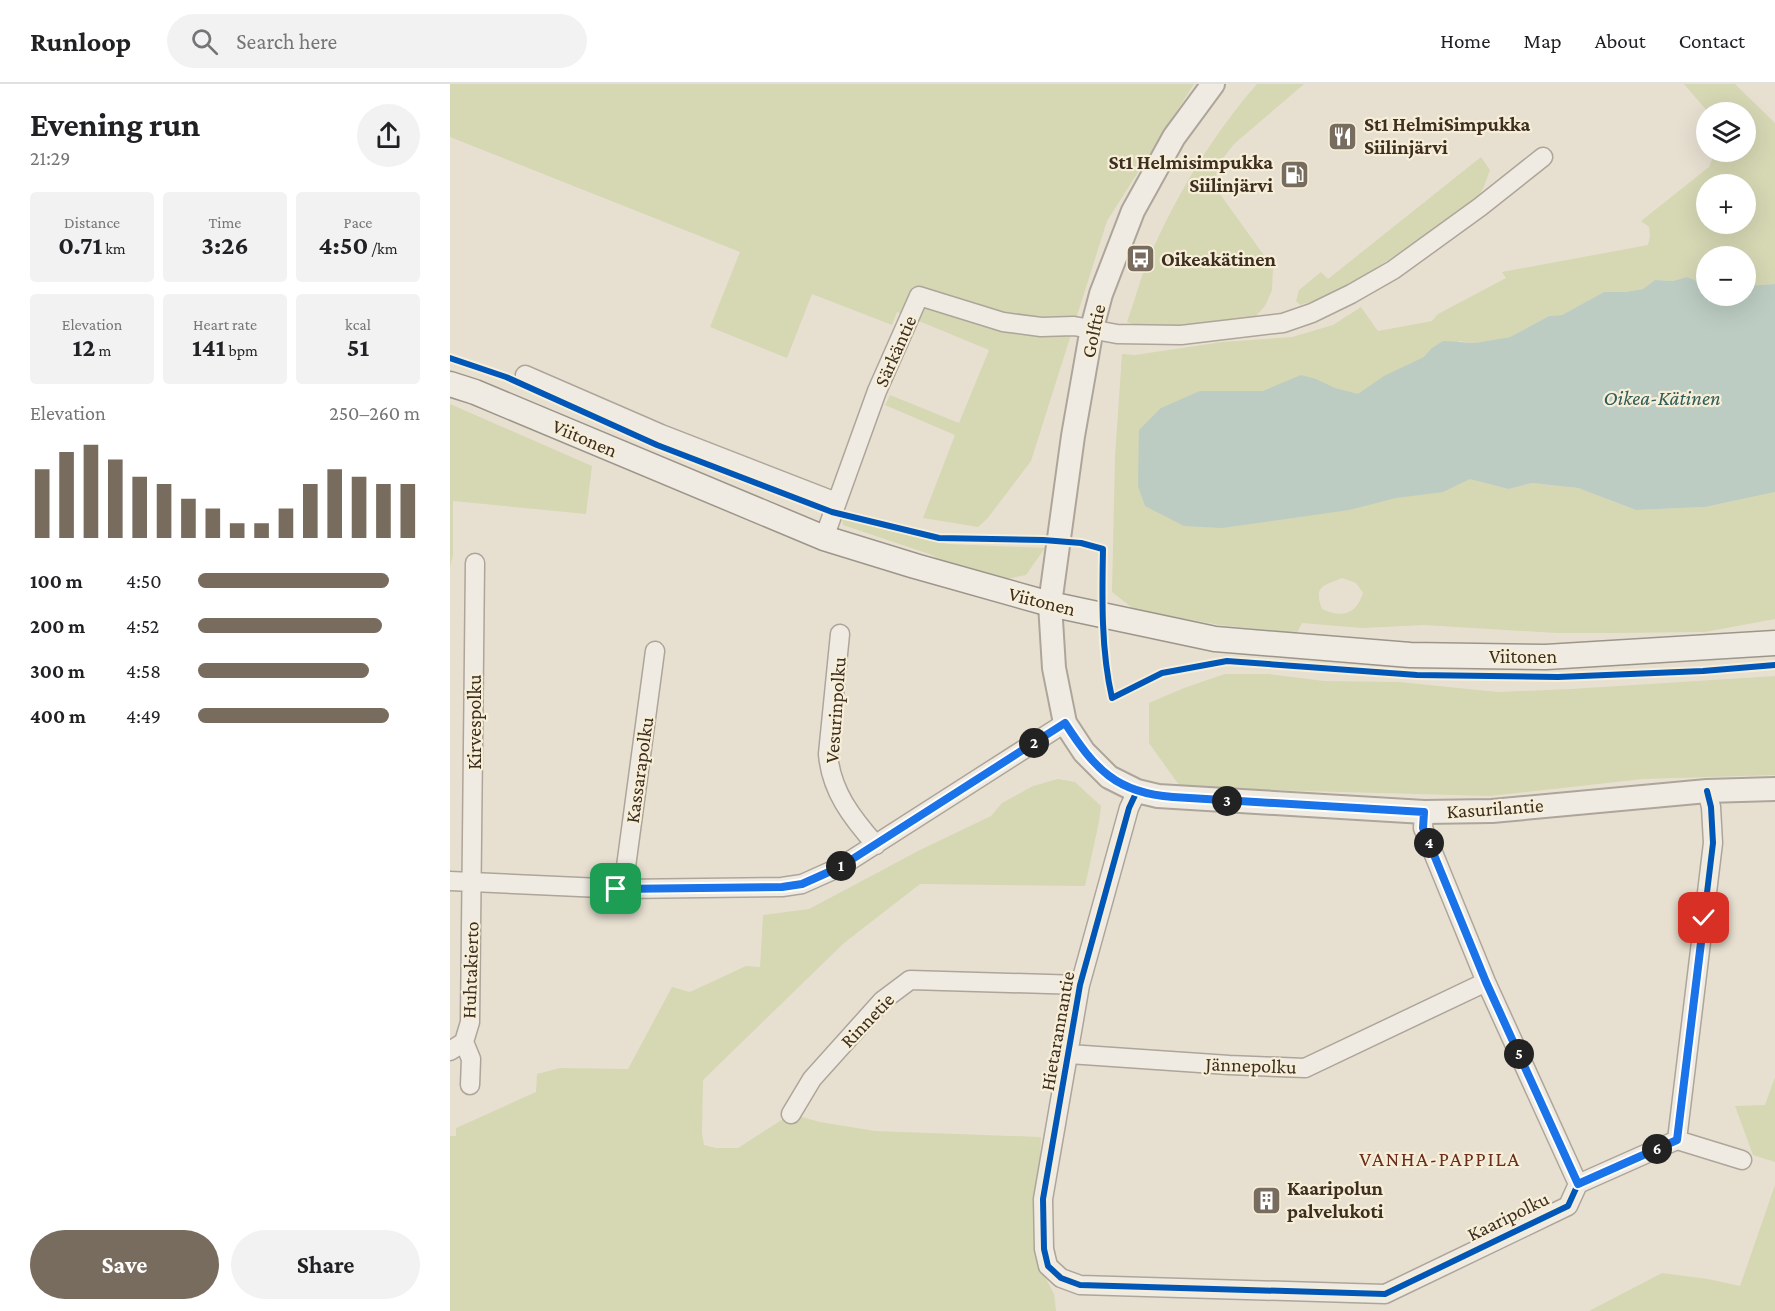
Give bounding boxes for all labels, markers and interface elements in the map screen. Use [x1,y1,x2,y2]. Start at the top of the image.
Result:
search box [167,14,587,68]
icon: search [188,25,221,58]
text: Runloop [30,26,131,57]
text: Search here [236,29,337,54]
text: Home [1440,29,1490,53]
text: Map [1523,29,1562,53]
text: About [1595,29,1646,53]
text: Contact [1679,29,1745,53]
map controls [1696,102,1756,306]
button: layers [1696,102,1756,162]
button: share [357,104,420,167]
text: Evening run [30,106,200,143]
place label: St1 HelmiSimpukka Siilinjärvi [1364,113,1531,159]
restaurant icon: St1 HelmiSimpukka Siilinjärvi [1327,120,1359,152]
text: 21:29 [30,147,70,169]
place label: St1 Helmisimpukka Siilinjärvi [1109,151,1273,197]
fuel station icon: St1 Helmisimpukka Siilinjärvi [1278,158,1310,190]
button: + [1696,174,1756,234]
text: Distance [64,214,120,231]
text: Time [209,214,241,231]
text: Pace [344,214,372,231]
text: 0.71 [58,231,102,260]
text: 3:26 [201,231,249,260]
text: 4:50 [318,231,368,260]
text: km [102,240,126,257]
text: /km [368,240,398,257]
bus stop icon: Oikeakätinen [1124,243,1156,275]
button: − [1696,246,1756,306]
place label: Oikeakätinen [1161,248,1277,270]
street label: Golftie [1077,302,1109,360]
street label: Särkäntie [870,312,921,390]
text: Elevation [62,316,122,333]
text: Heart rate [193,316,257,333]
text: kcal [345,316,371,333]
text: 12 [73,333,96,362]
text: 141 [192,333,226,362]
text: 51 [347,333,369,362]
text: m [96,342,111,359]
text: bpm [226,342,258,359]
water label: Oikea-Kätinen [1603,386,1721,410]
text: Elevation [30,402,106,424]
text: 250–260 m [329,402,420,424]
street label: Viitonen [549,415,621,462]
text: 100 m [30,570,83,592]
text: 4:50 [126,570,162,592]
street label: Viitonen [1006,582,1078,620]
text: 200 m [30,615,85,637]
text: 4:52 [126,615,159,637]
street label: Viitonen [1489,645,1557,667]
street label: Vesurinpolku [820,656,851,764]
text: 300 m [30,660,85,682]
text: 4:58 [126,660,161,682]
street label: Kirvespolku [463,674,486,770]
text: 400 m [30,705,86,727]
text: 4:49 [126,705,161,727]
street label: Kassarapolku [621,715,658,825]
pin: 2 [1019,728,1049,758]
text: 2 [1030,734,1038,751]
pin: 3 [1212,786,1242,816]
text: 3 [1223,792,1231,809]
street label: Kasurilantie [1446,794,1544,822]
pin: 4 [1414,828,1444,858]
text: 4 [1425,834,1433,851]
pin: 1 [826,851,856,881]
text: 1 [838,857,844,874]
pin [590,863,641,914]
icon: arrive [599,872,632,905]
pin [1678,892,1729,943]
icon: check [1687,901,1720,934]
street label: Huhtakierto [457,921,483,1019]
street label: Hietarannantie [1036,969,1078,1093]
street label: Rinnetie [836,988,898,1052]
pin: 5 [1504,1039,1534,1069]
text: 5 [1515,1045,1523,1062]
street label: Jännepolku [1203,1052,1297,1079]
pin: 6 [1642,1134,1672,1164]
text: 6 [1653,1140,1661,1157]
district label: VANHA-PAPPILA [1359,1147,1521,1171]
place label: Kaaripolun palvelukoti [1287,1177,1384,1222]
building icon: Kaaripolun palvelukoti [1250,1184,1282,1216]
street label: Kaaripolku [1464,1187,1553,1246]
button: Save [30,1230,219,1299]
button: Share [231,1230,420,1299]

